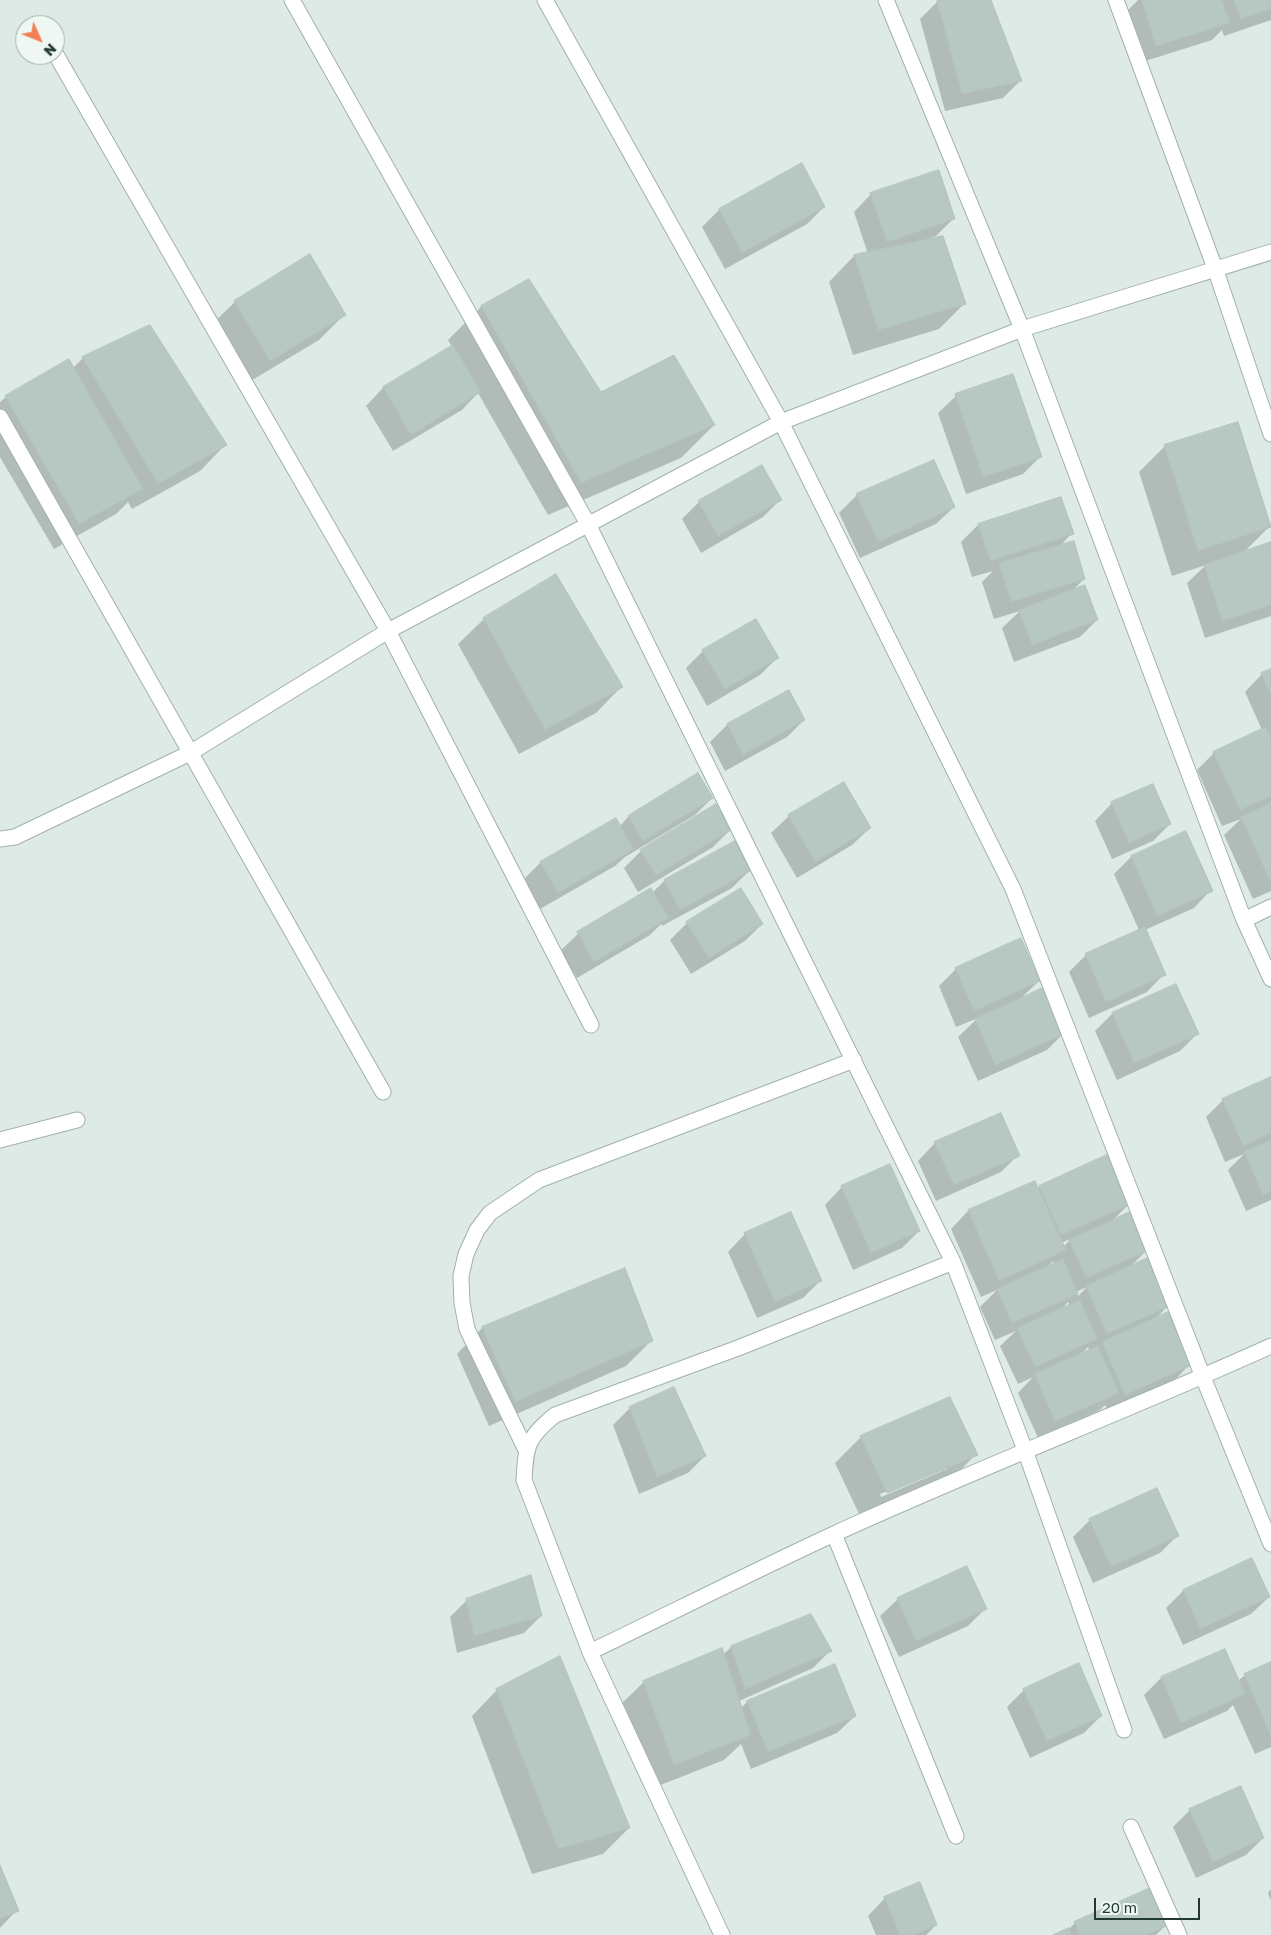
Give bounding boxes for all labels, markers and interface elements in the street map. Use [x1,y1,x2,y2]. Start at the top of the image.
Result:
north arrow [15,15,65,65]
text: N [41,40,60,60]
scale bar [1096,1888,1202,1920]
text: 20 m [1102,1898,1137,1916]

